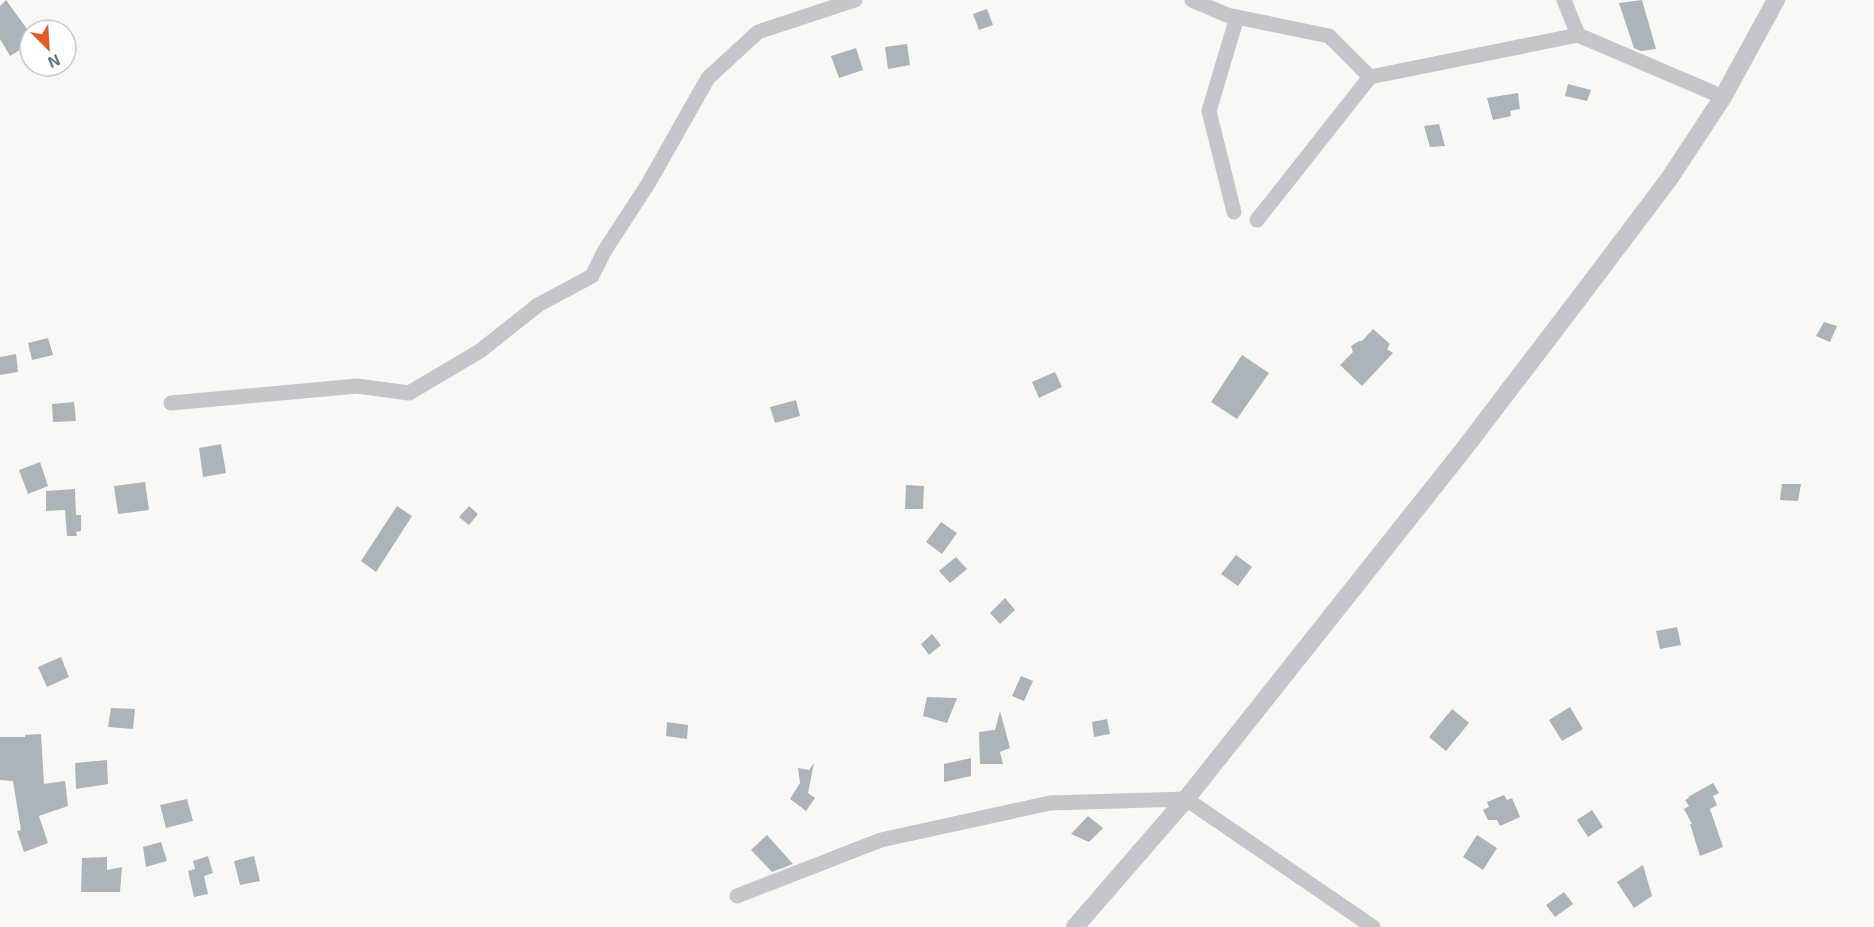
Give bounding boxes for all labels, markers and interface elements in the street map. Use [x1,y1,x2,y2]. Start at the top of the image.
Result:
north arrow [18,18,78,78]
text: N [45,51,63,73]

